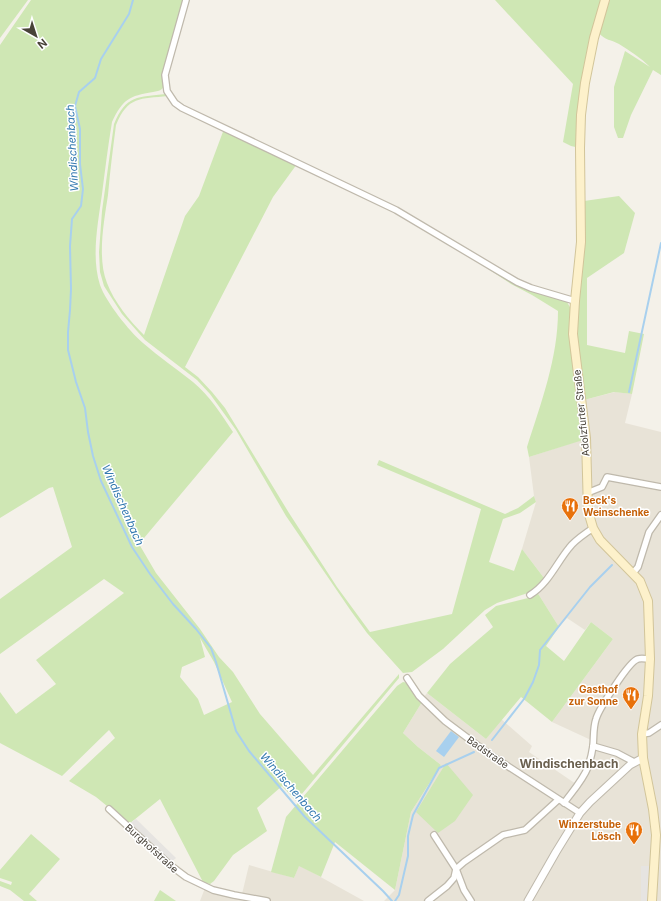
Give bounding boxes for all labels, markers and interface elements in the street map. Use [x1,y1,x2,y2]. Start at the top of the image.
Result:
north arrow [16,16,56,56]
text: N [35,36,50,52]
water label: Windischenbach [63,104,81,192]
street label: Adolzfurter Straße [570,369,592,457]
water label: Windischenbach [99,462,147,548]
place label: Beck's Weinschenke [583,494,649,518]
restaurant icon: Beck's Weinschenke [560,496,580,521]
place label: Gasthof zur Sonne [569,683,618,707]
restaurant icon: Gasthof zur Sonne [621,685,641,710]
street label: Badstraße [465,733,511,771]
water label: Windischenbach [257,750,325,825]
district label: Windischenbach [519,756,619,771]
place label: Winzerstube Lösch [558,818,621,842]
restaurant icon: Winzerstube Lösch [624,820,644,845]
street label: Burghofstraße [123,821,181,875]

